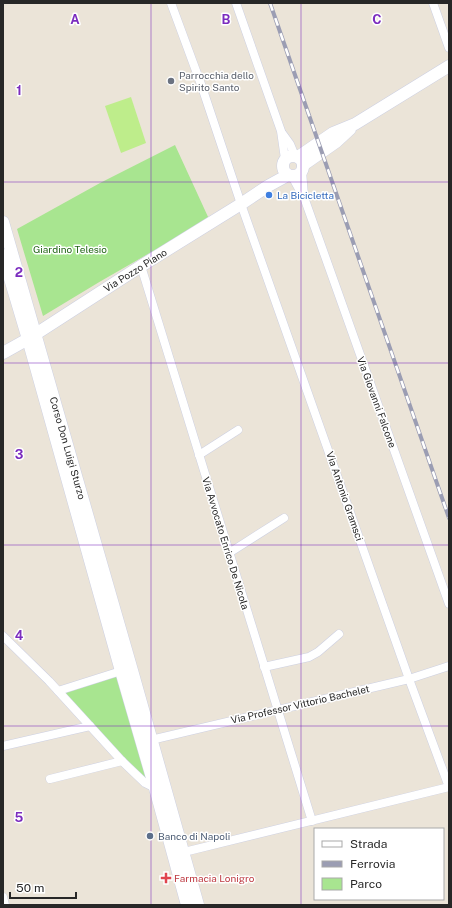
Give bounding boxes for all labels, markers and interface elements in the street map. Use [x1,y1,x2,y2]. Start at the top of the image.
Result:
text: A [70,12,80,27]
text: B [222,12,231,27]
text: C [372,12,382,27]
place label: Parrocchia dello Spirito Santo [179,69,254,93]
marker: Parrocchia dello Spirito Santo [166,76,176,86]
text: 1 [16,83,22,98]
place label: La Bicicletta [277,189,334,201]
marker: La Bicicletta [264,190,274,200]
park label: Giardino Telesio [33,243,107,255]
street label: Via Pozzo Piano [101,246,169,294]
text: 2 [15,265,23,280]
street label: Via Giovanni Falcone [355,355,399,450]
street label: Corso Don Luigi Sturzo [48,395,88,501]
text: 3 [15,447,24,462]
street label: Via Antonio Gramsci [324,450,366,542]
street label: Via Avvocato Enrico De Nicola [200,475,252,611]
text: 4 [15,628,24,643]
street label: Via Professor Vittorio Bachelet [230,682,371,726]
text: 5 [15,810,24,825]
legend [314,828,444,900]
place label: Banco di Napoli [158,830,230,842]
marker: Banco di Napoli [145,831,155,841]
text: Strada [350,837,387,851]
text: Ferrovia [350,857,395,871]
place label: Farmacia Lonigro [174,872,255,884]
marker: Farmacia Lonigro [161,873,171,883]
scale bar [10,874,76,900]
text: Parco [350,877,382,891]
text: 50 m [16,881,44,895]

